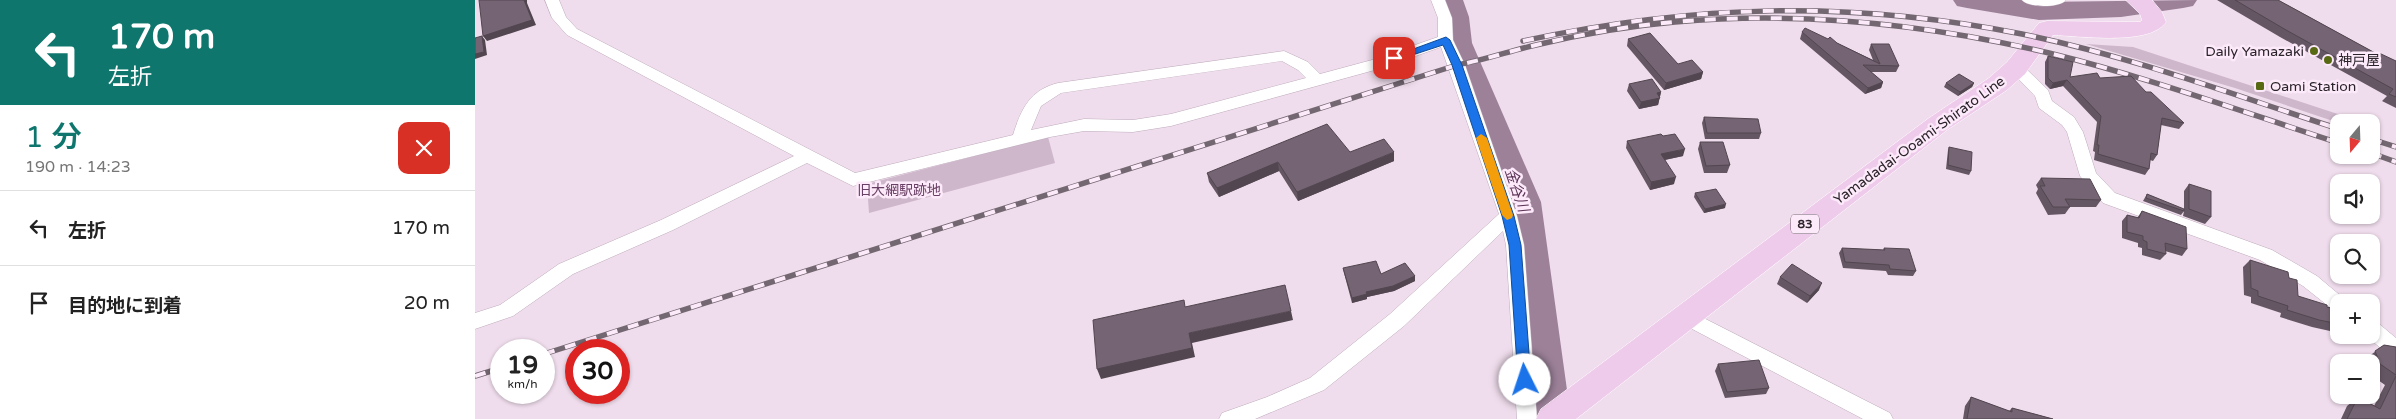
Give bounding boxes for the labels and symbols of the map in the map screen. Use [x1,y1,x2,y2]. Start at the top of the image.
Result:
pin [1373,37,1415,79]
place label: Daily Yamazaki [2205,43,2304,60]
marker: Daily Yamazaki [2308,45,2320,57]
place label: 神戸屋 [2338,52,2380,69]
marker: 神戸屋 [2322,54,2334,66]
street label: Yamadadai-Ooami-Shirato Line [1830,73,2008,208]
place label: Oami Station [2270,78,2356,95]
marker: Oami Station [2254,80,2266,92]
north arrow [2330,114,2380,164]
water label: 金谷川 [1501,166,1533,216]
park label: 旧大網駅跡地 [857,182,941,199]
road number: 83 [1791,214,1819,233]
speed limit sign: 30 [565,339,630,404]
position arrow [1498,353,1550,405]

